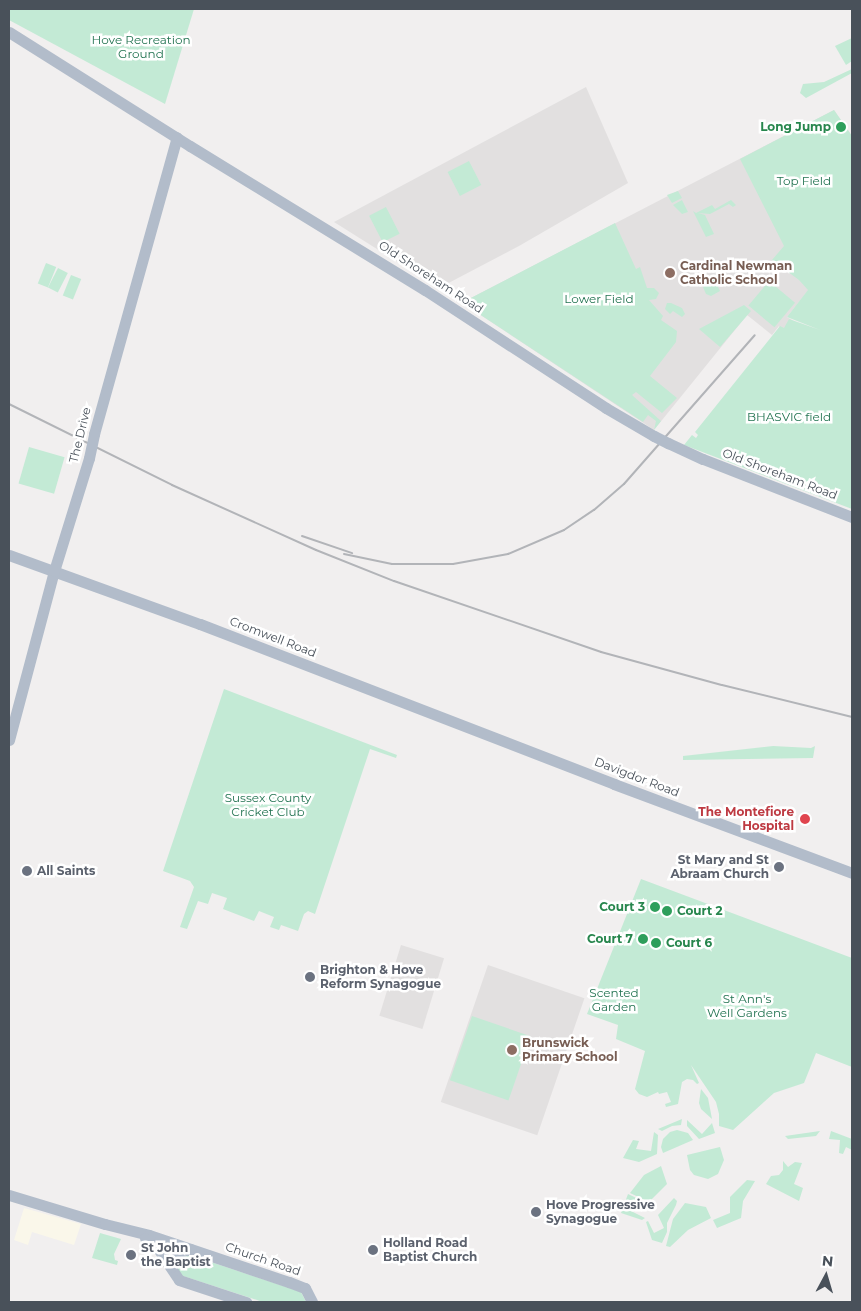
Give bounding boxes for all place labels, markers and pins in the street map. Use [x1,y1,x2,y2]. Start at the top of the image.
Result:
place label: Long Jump [760,120,831,134]
marker: Long Jump [835,121,847,133]
place label: Cardinal Newman Catholic School [680,259,792,287]
marker: Cardinal Newman Catholic School [664,267,676,279]
place label: The Montefiore Hospital [698,805,794,833]
marker: The Montefiore Hospital [798,812,812,826]
place label: St Mary and St Abraam Church [670,853,769,881]
marker: St Mary and St Abraam Church [773,861,785,873]
place label: All Saints [37,864,95,878]
marker: All Saints [21,865,33,877]
place label: Court 3 [599,900,645,914]
marker: Court 3 [649,901,661,913]
place label: Court 2 [677,904,723,918]
marker: Court 2 [661,905,673,917]
place label: Court 7 [587,932,633,946]
marker: Court 7 [637,933,649,945]
place label: Court 6 [666,936,712,950]
marker: Court 6 [650,937,662,949]
place label: Brighton & Hove Reform Synagogue [320,963,441,991]
marker: Brighton & Hove Reform Synagogue [304,971,316,983]
place label: Brunswick Primary School [522,1036,618,1064]
marker: Brunswick Primary School [506,1044,518,1056]
place label: Hove Progressive Synagogue [546,1198,655,1226]
marker: Hove Progressive Synagogue [530,1206,542,1218]
place label: Holland Road Baptist Church [383,1236,477,1264]
place label: St John the Baptist [141,1241,211,1269]
marker: Holland Road Baptist Church [367,1244,379,1256]
marker: St John the Baptist [125,1249,137,1261]

